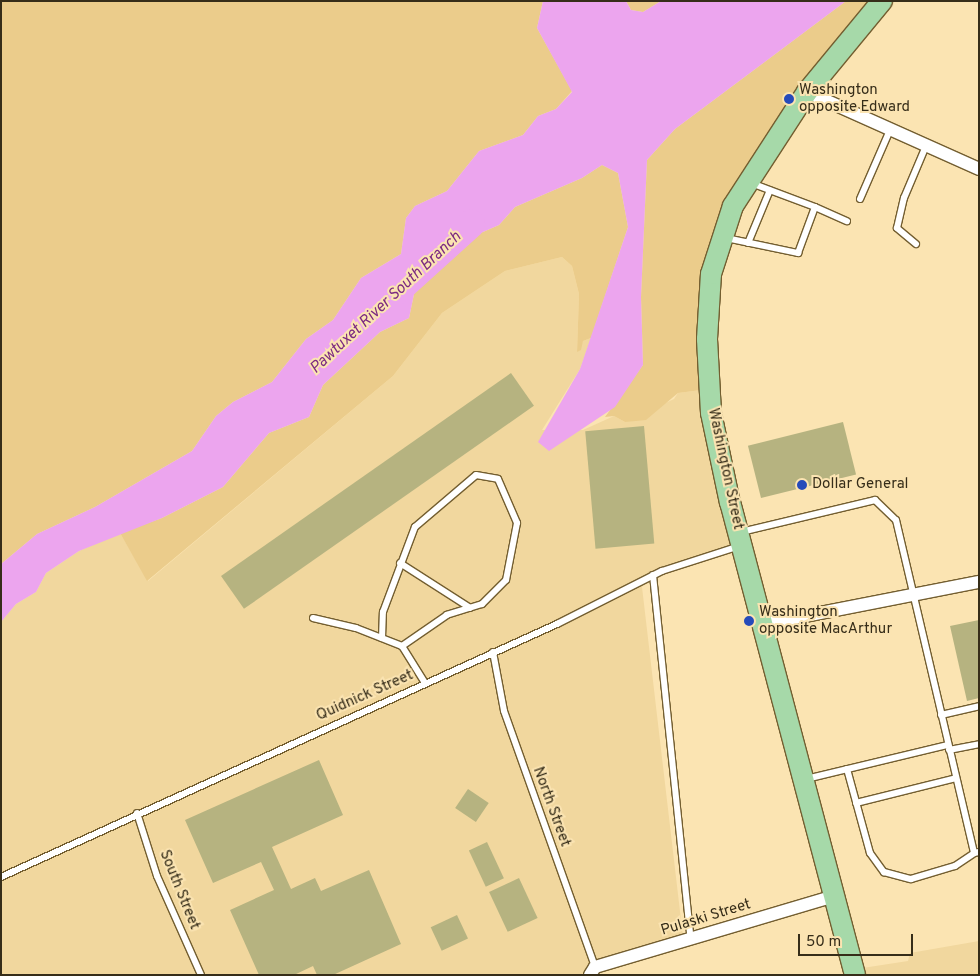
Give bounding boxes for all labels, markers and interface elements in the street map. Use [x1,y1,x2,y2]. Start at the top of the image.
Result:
place label: Washington opposite Edward [799,81,910,116]
marker: Washington opposite Edward [783,93,795,105]
water label: Pawtuxet River South Branch [306,228,466,378]
street label: Washington Street [703,407,747,531]
place label: Dollar General [812,476,909,494]
marker: Dollar General [796,479,808,491]
place label: Washington opposite MacArthur [759,603,892,638]
marker: Washington opposite MacArthur [743,615,755,627]
street label: Quidnick Street [314,667,416,725]
street label: North Street [528,765,574,849]
street label: South Street [155,848,203,932]
street label: Pulaski Street [659,896,753,940]
scale bar [800,924,915,956]
text: 50 m [806,933,841,952]

